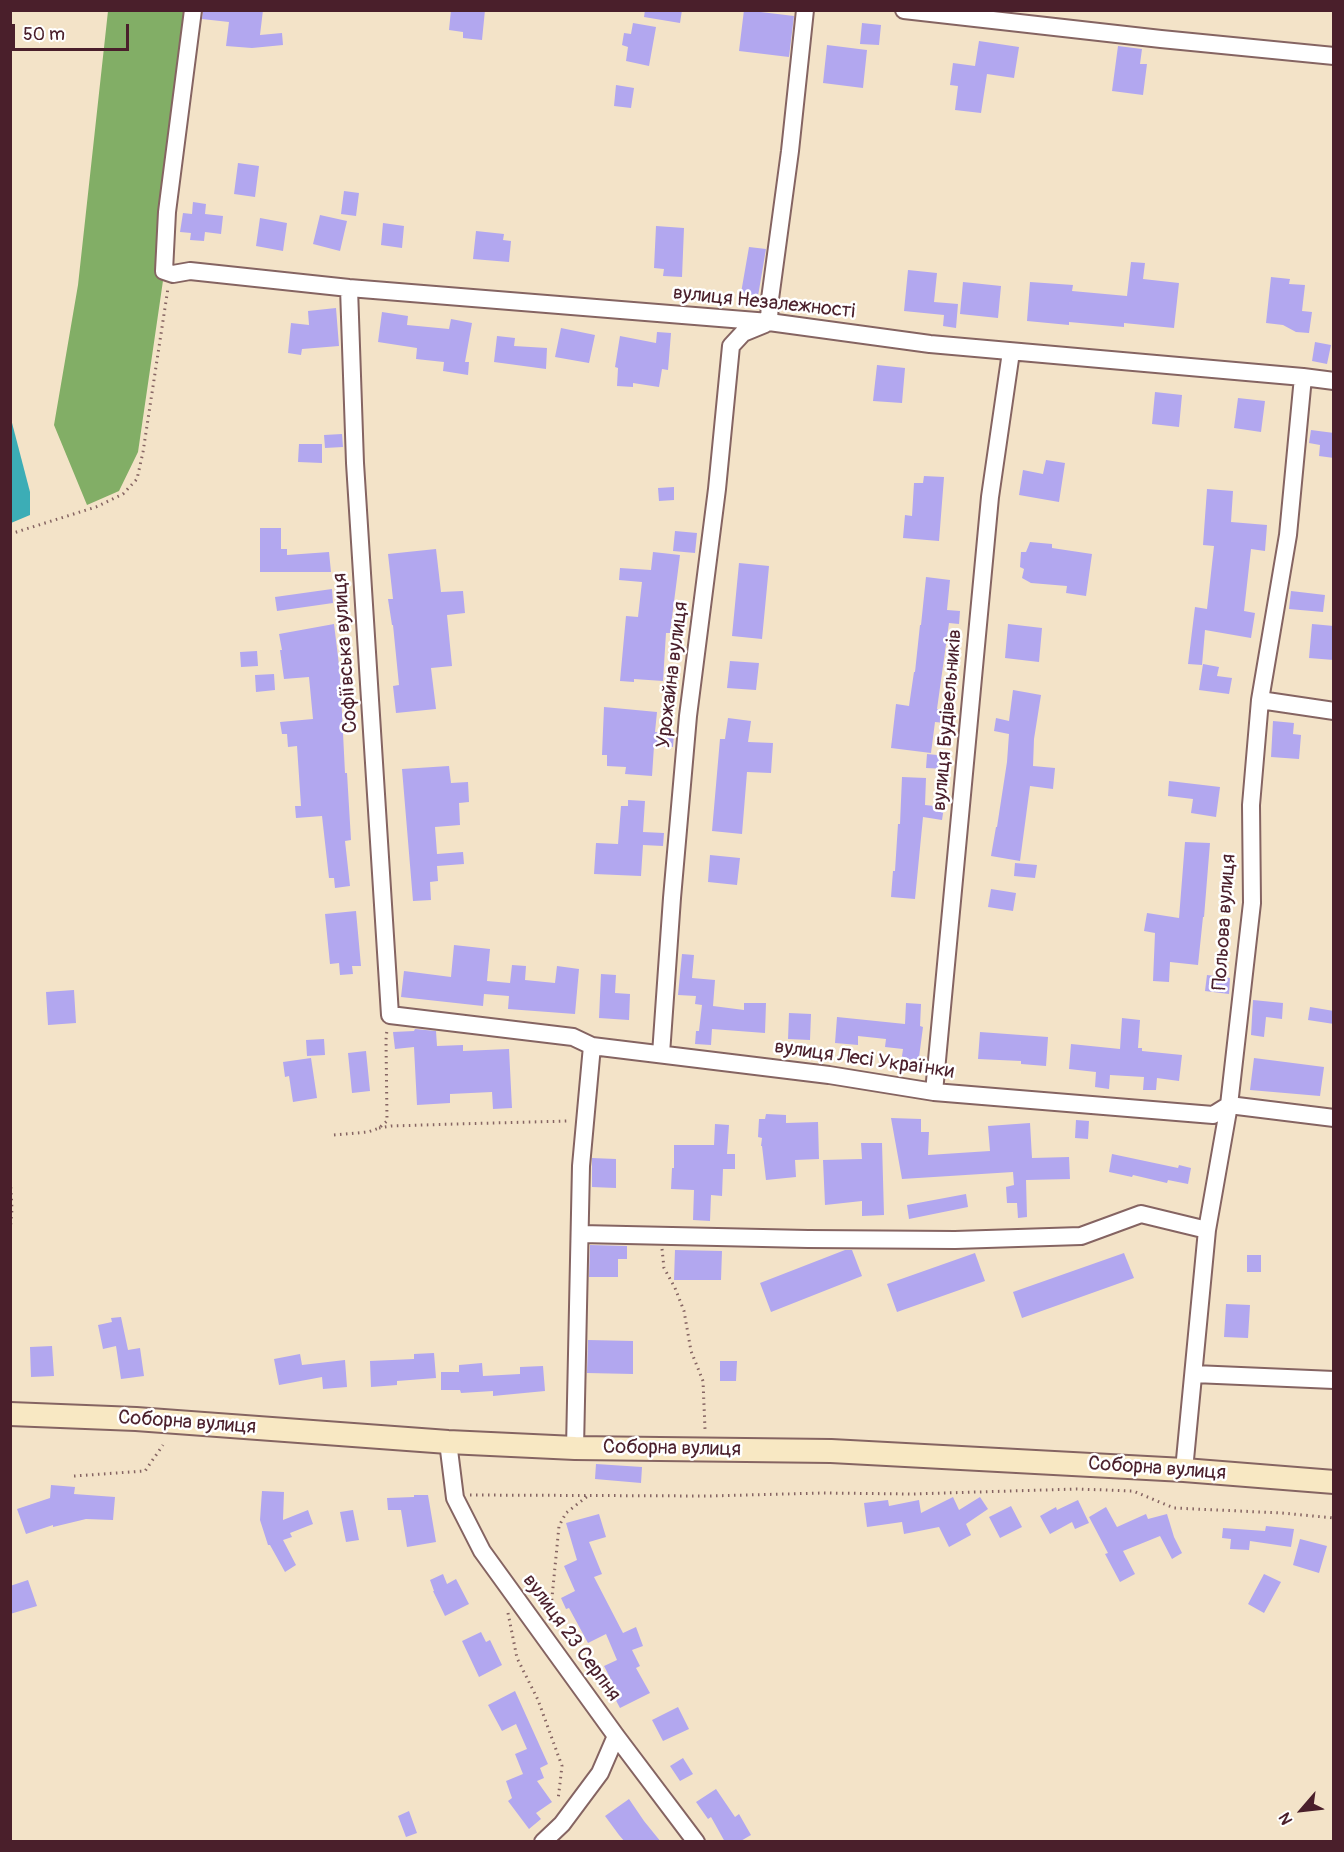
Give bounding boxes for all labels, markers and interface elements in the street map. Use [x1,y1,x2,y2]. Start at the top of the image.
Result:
scale bar [15,12,132,50]
text: 50 m [23,23,65,46]
street label: вулиця Незалежності [672,282,856,324]
street label: Софіївська вулиця [328,572,364,734]
street label: Урожайна вулиця [652,600,694,750]
street label: вулиця Будівельників [928,628,968,812]
street label: Польова вулиця [1208,853,1242,991]
street label: вулиця Лесі Українки [773,1036,955,1084]
street label: Соборна вулиця [117,1406,257,1440]
street label: Соборна вулиця [603,1436,741,1462]
street label: Соборна вулиця [1087,1452,1227,1486]
street label: вулиця 23 Серпня [517,1570,625,1706]
north arrow [1272,1780,1332,1840]
text: N [1275,1809,1297,1828]

